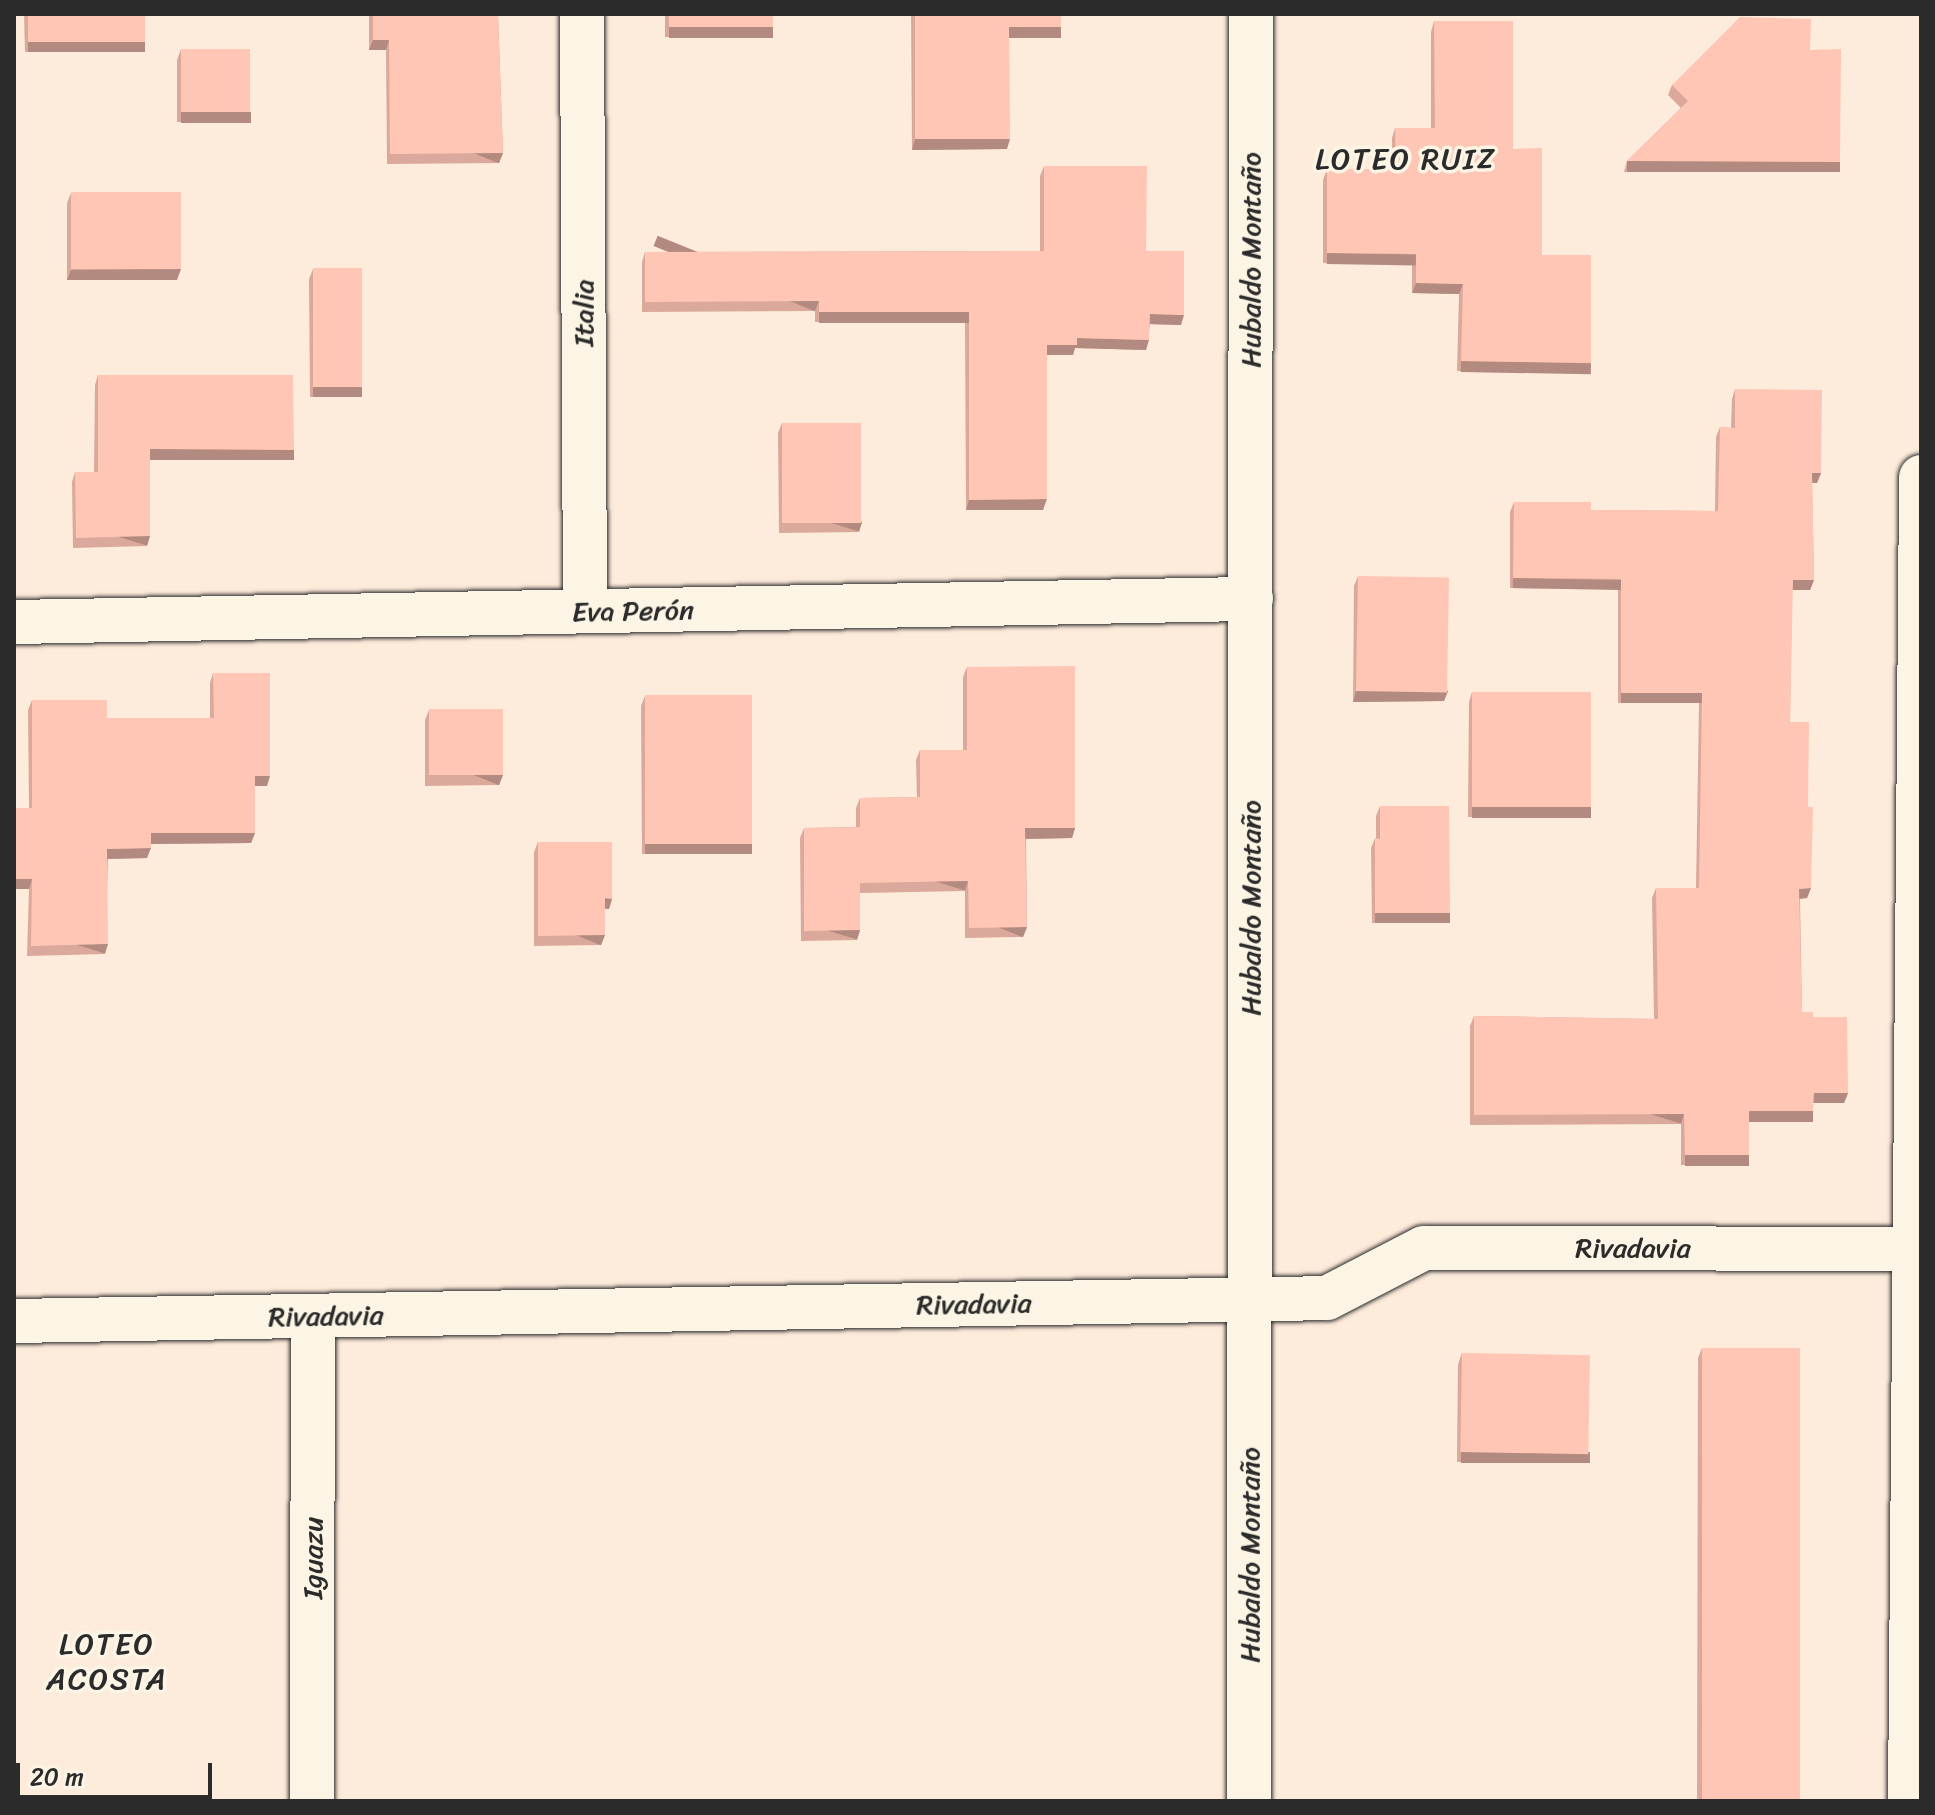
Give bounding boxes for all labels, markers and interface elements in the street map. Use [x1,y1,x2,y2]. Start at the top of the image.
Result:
district label: LOTEO RUIZ [1317,141,1495,177]
street label: Hubaldo Montaño [1234,152,1268,368]
street label: Italia [567,279,601,347]
street label: Eva Perón [572,593,694,629]
street label: Hubaldo Montaño [1234,800,1268,1016]
street label: Rivadavia [1575,1231,1691,1265]
street label: Rivadavia [916,1286,1032,1322]
street label: Rivadavia [268,1298,384,1334]
street label: Hubaldo Montaño [1233,1447,1267,1663]
street label: Iguazu [296,1517,330,1599]
district label: LOTEO ACOSTA [47,1626,167,1696]
scale bar [20,1747,216,1797]
text: 20 m [30,1756,84,1798]

